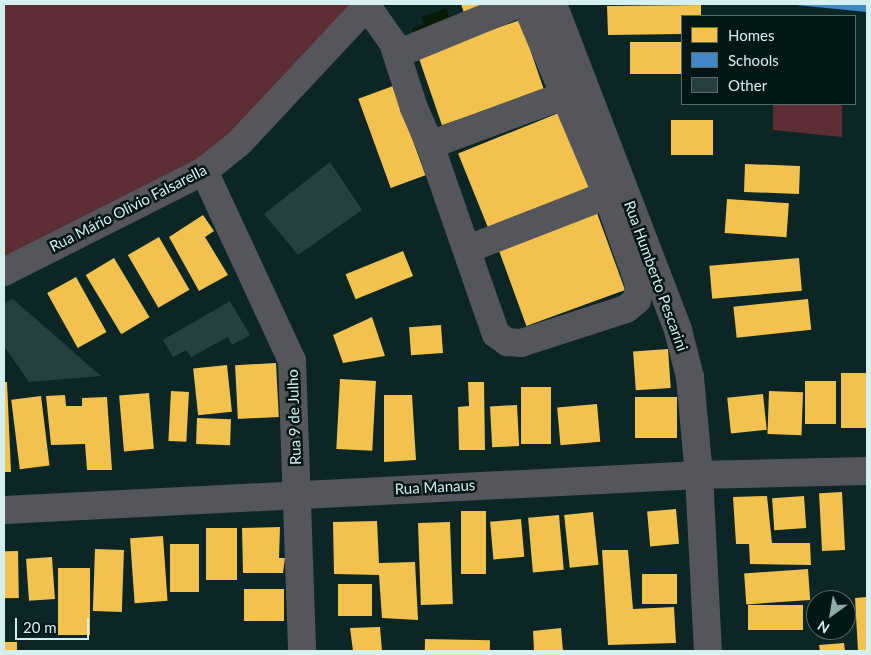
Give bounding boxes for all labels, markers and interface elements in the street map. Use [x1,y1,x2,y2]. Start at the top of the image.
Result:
legend [681,15,856,105]
text: Homes [728,26,774,44]
text: Schools [728,51,779,69]
text: Other [728,76,767,94]
street label: Rua Mário Olivio Falsarella [46,160,210,256]
street label: Rua Humberto Pescarini [620,198,692,354]
street label: Rua 9 de Julho [283,369,305,465]
street label: Rua Manaus [394,476,476,498]
north arrow [806,590,856,640]
scale bar [18,608,91,640]
text: N [814,617,832,637]
text: 20 m [23,618,57,636]

